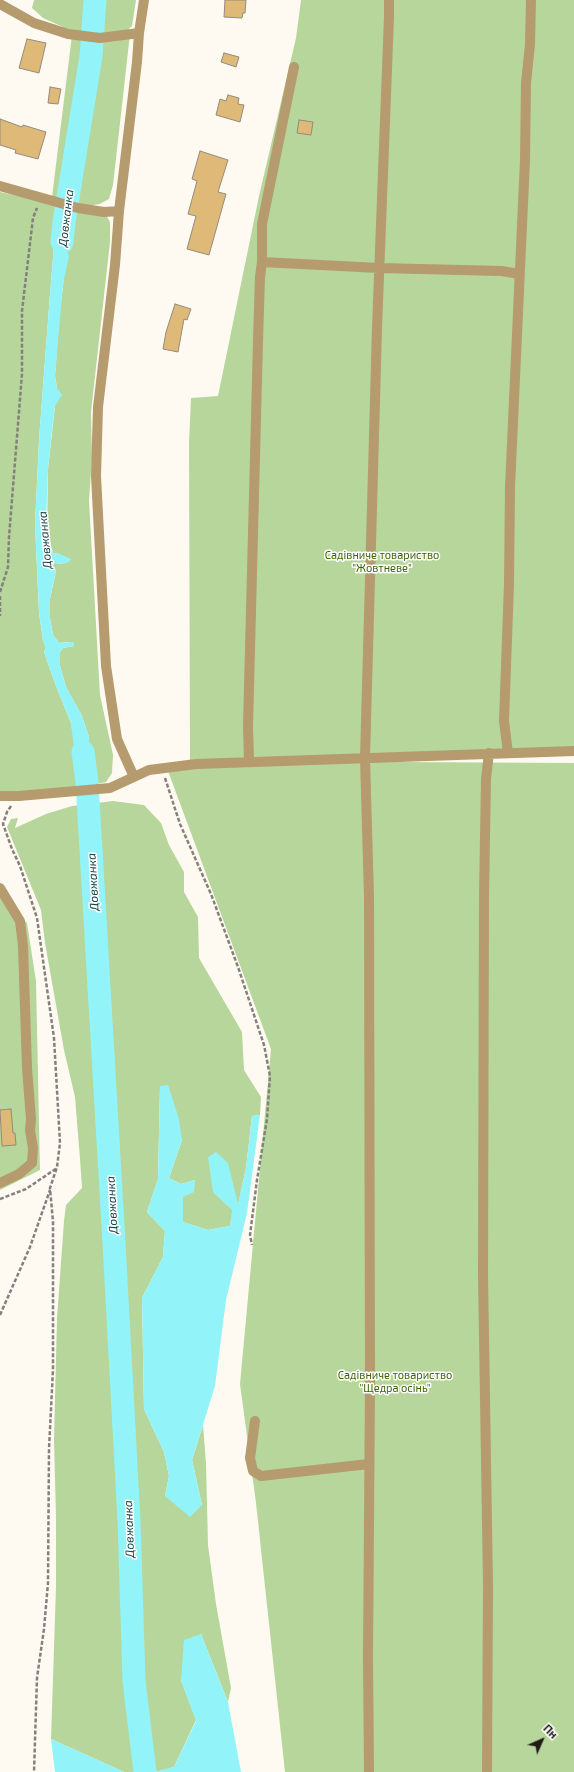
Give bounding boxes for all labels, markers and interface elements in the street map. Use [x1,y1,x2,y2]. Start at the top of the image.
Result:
water label: Довжанка [55,188,77,248]
water label: Довжанка [35,511,55,569]
park label: Садівниче товариство "Жовтневе" [325,548,439,574]
water label: Довжанка [84,853,102,911]
water label: Довжанка [103,1176,121,1234]
park label: Садівниче товариство "Щедра осінь" [338,1368,452,1394]
water label: Довжанка [121,1500,137,1558]
north arrow [522,1720,562,1760]
text: Пн [541,1722,560,1741]

